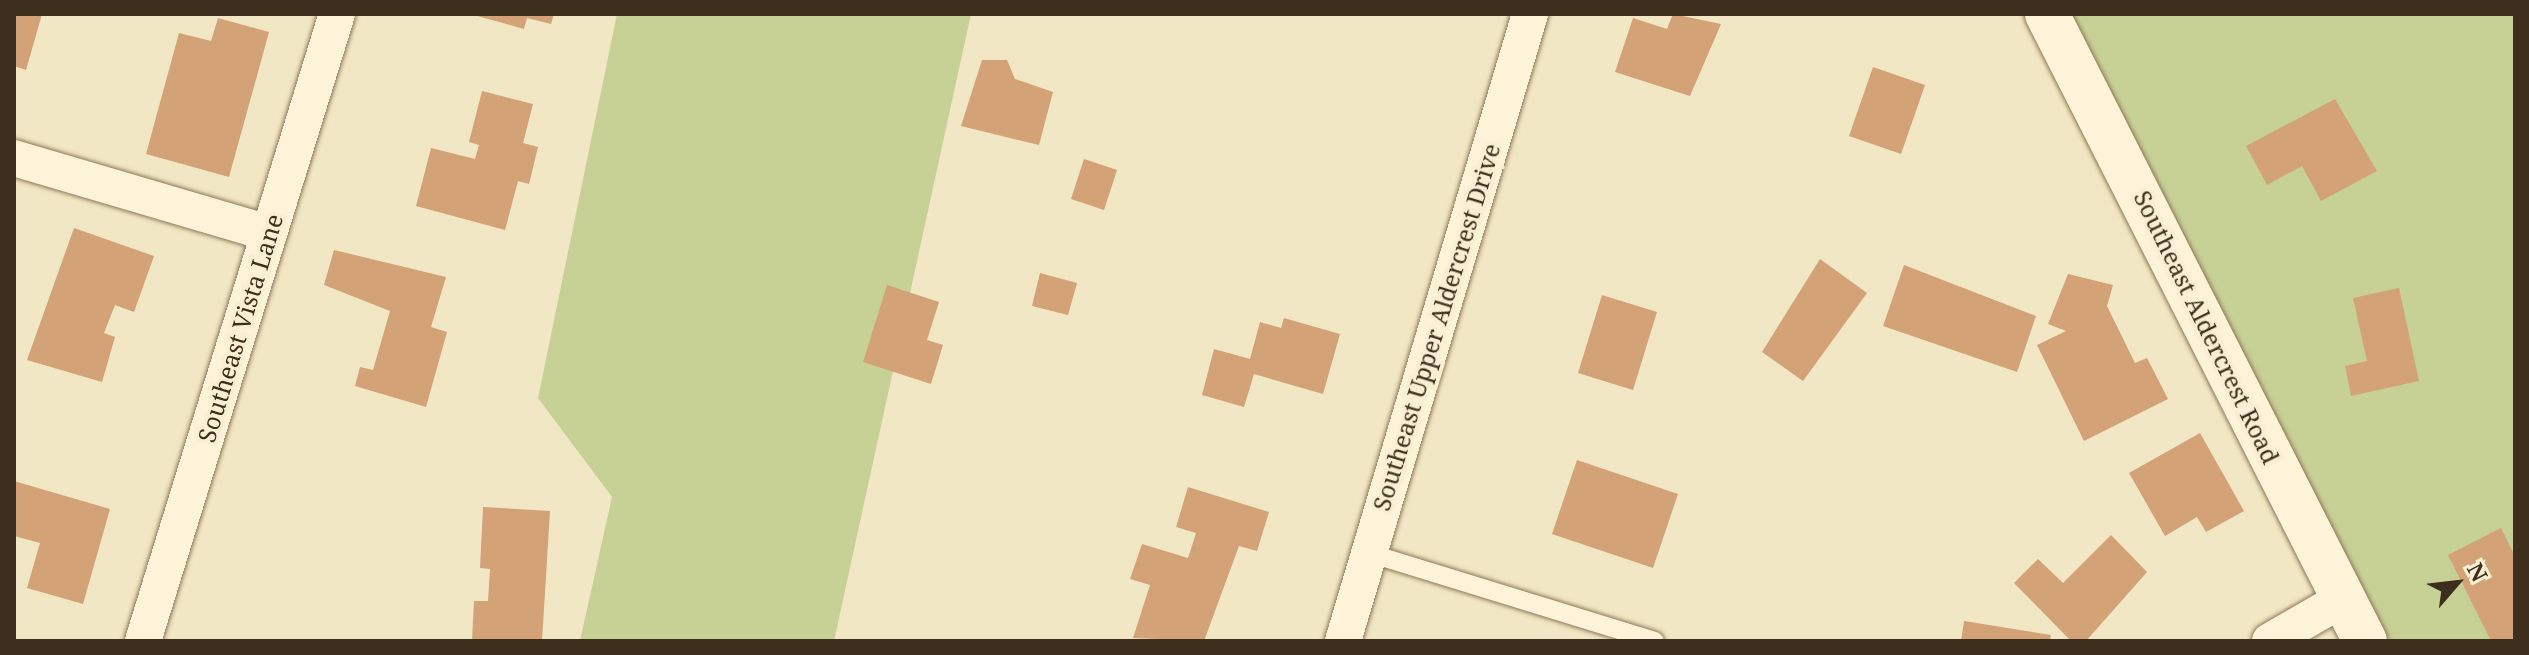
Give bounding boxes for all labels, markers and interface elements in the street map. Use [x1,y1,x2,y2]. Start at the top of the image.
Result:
street label: Southeast Upper Aldercrest Drive [1366,140,1506,514]
street label: Southeast Aldercrest Road [2128,186,2286,468]
street label: Southeast Vista Lane [192,210,288,446]
north arrow [2417,543,2497,623]
text: N [2461,557,2496,586]

